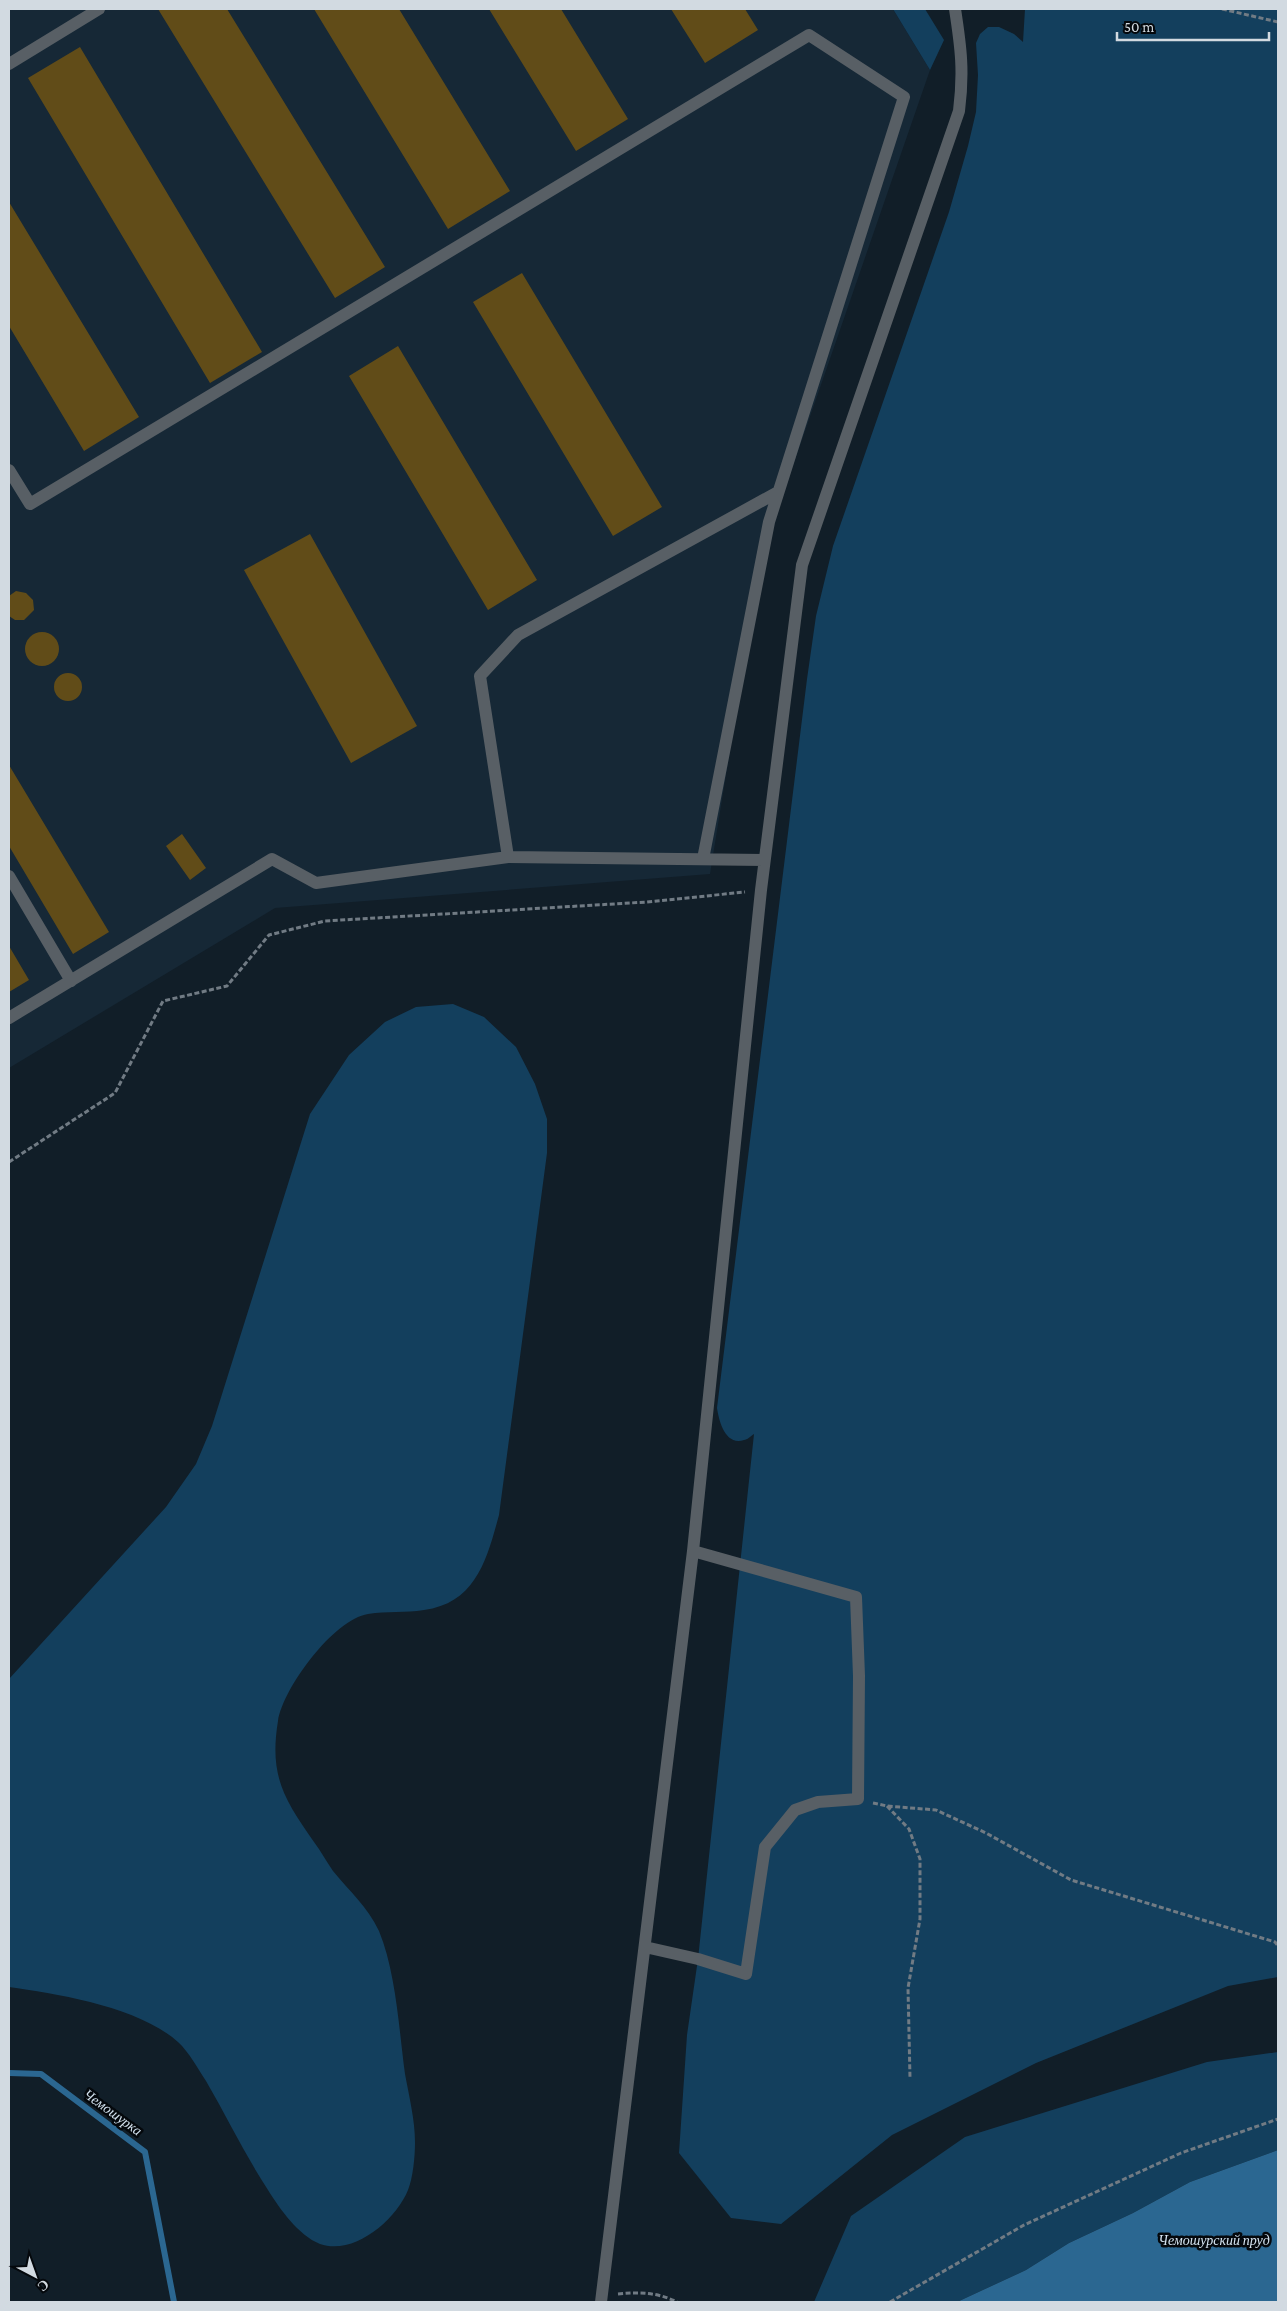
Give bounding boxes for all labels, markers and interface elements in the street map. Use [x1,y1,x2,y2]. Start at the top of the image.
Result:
scale bar [1117,10,1270,42]
text: 50 m [1124,19,1154,35]
water label: Чемошурка [81,2085,145,2139]
water label: Чемошурский пруд [1158,2232,1270,2248]
north arrow [10,2251,60,2301]
text: С [34,2276,53,2295]

